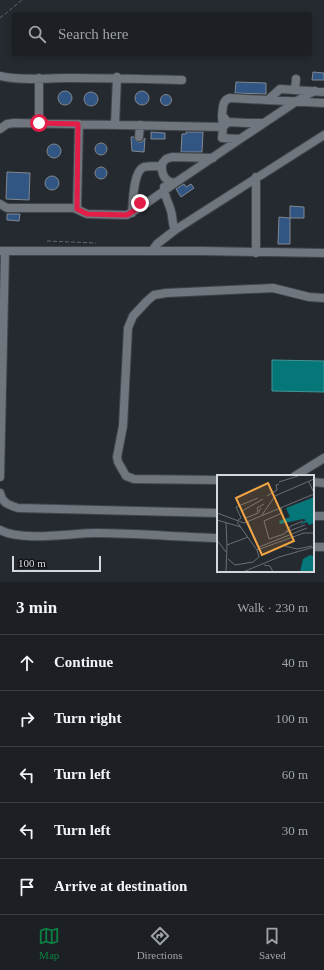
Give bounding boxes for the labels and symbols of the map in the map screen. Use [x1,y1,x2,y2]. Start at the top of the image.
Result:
route start [30,114,48,132]
route end [131,194,149,212]
inset map [217,475,314,572]
scale bar [12,554,101,573]

